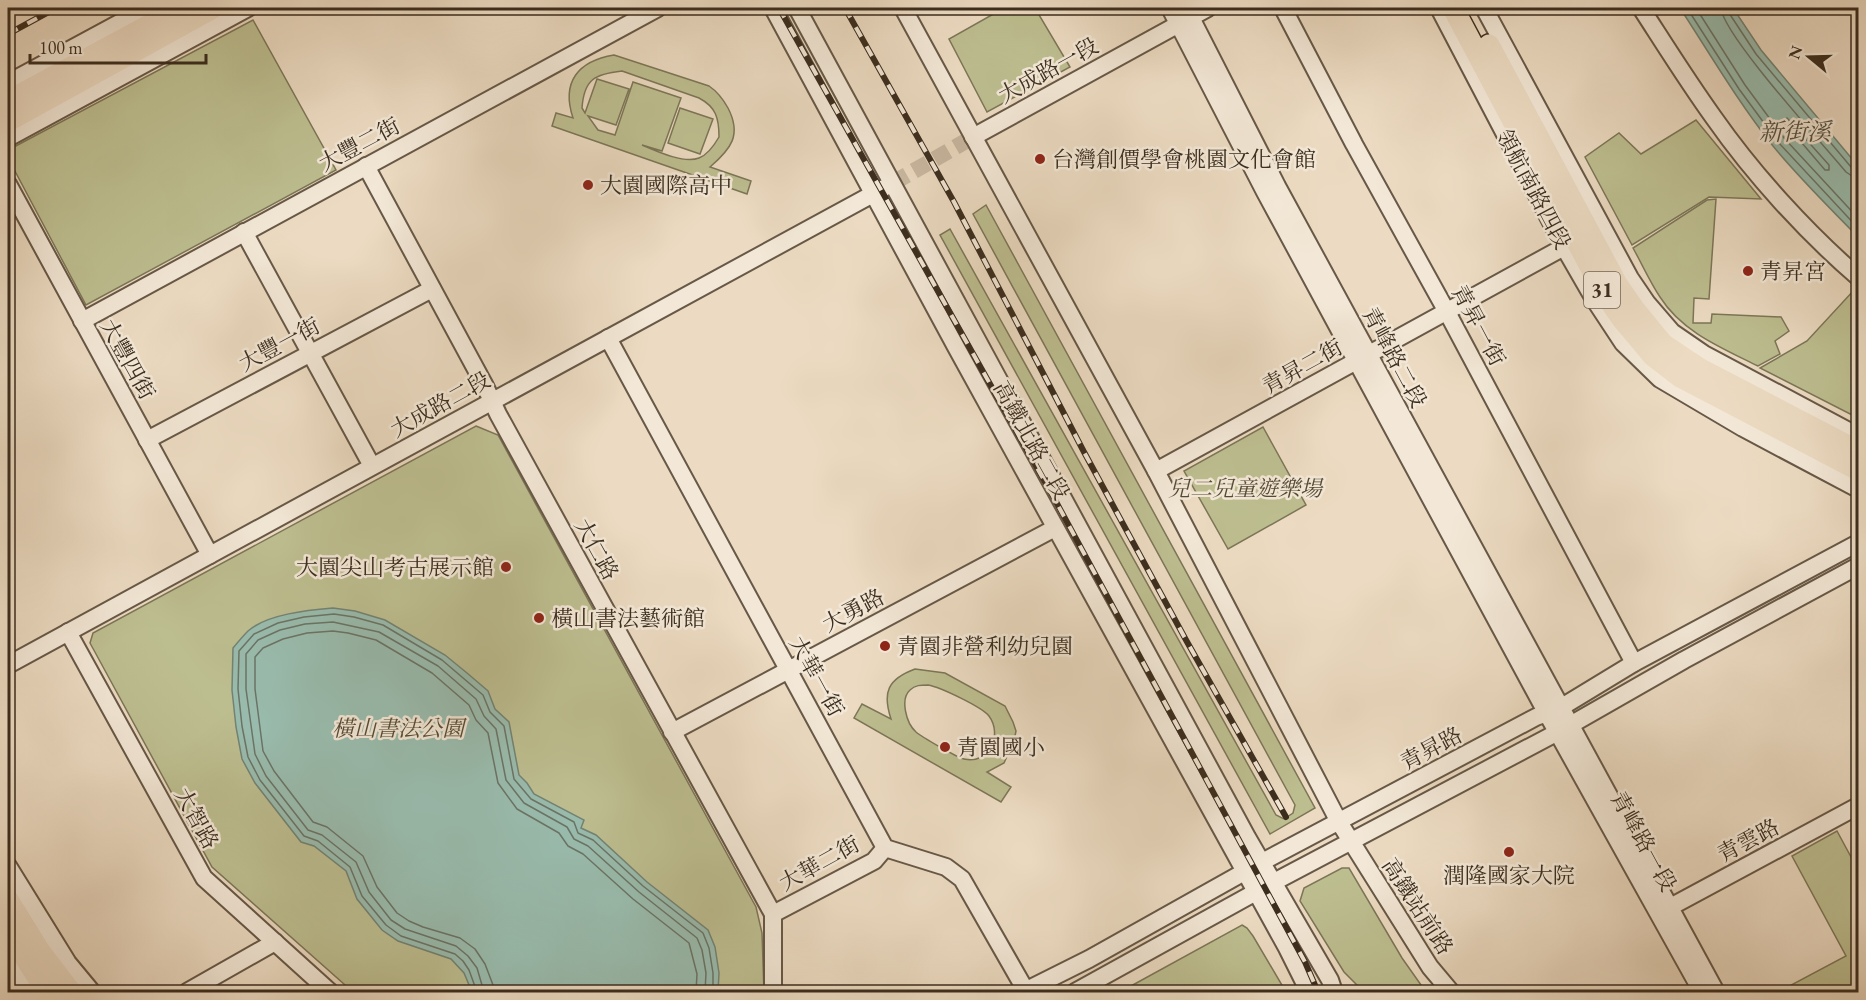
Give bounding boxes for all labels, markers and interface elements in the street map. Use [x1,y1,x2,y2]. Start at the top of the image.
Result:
scale bar [30,27,206,65]
north arrow [1779,27,1839,87]
street label: 大成路一段 [993,31,1103,110]
text: 100 m [39,36,83,59]
text: N [1783,43,1807,62]
street label: 大豐二街 [314,111,405,178]
water label: 新街溪 [1759,116,1834,147]
street label: 領航南路四段 [1490,124,1577,254]
place label: 台灣創價學會桃園文化會館 [1052,145,1316,174]
marker: 台灣創價學會桃園文化會館 [1033,152,1047,166]
place label: 大園國際高中 [600,171,732,200]
marker: 大園國際高中 [581,178,595,192]
place label: 青昇宮 [1760,257,1826,286]
marker: 青昇宮 [1741,264,1755,278]
road number: 31 [1584,272,1620,308]
street label: 青昇一街 [1445,280,1512,371]
street label: 青峰路二段 [1356,302,1433,413]
street label: 大豐一街 [234,311,325,378]
street label: 大豐四街 [94,314,162,405]
street label: 青昇二街 [1257,332,1348,400]
street label: 大成路二段 [385,365,495,444]
street label: 高鐵北路二段 [987,375,1076,505]
park label: 兒二兒童遊樂場 [1168,474,1324,503]
street label: 大仁路 [568,513,625,585]
place label: 大園尖山考古展示館 [296,553,494,582]
marker: 大園尖山考古展示館 [499,560,513,574]
street label: 大勇路 [817,582,889,639]
place label: 橫山書法藝術館 [551,604,705,633]
marker: 橫山書法藝術館 [532,611,546,625]
street label: 大華一街 [783,631,851,722]
place label: 青園非營利幼兒園 [897,632,1073,661]
marker: 青園非營利幼兒園 [878,639,892,653]
park label: 橫山書法公園 [332,714,467,743]
street label: 青昇路 [1395,720,1467,777]
place label: 青園國小 [957,733,1045,762]
marker: 青園國小 [938,740,952,754]
street label: 大智路 [168,782,225,854]
street label: 青峰路一段 [1604,786,1683,896]
street label: 青雲路 [1712,812,1784,869]
street label: 大華二街 [774,829,865,897]
marker: 潤隆國家大院 [1502,845,1516,859]
street label: 高鐵站前路 [1375,852,1460,960]
place label: 潤隆國家大院 [1443,861,1575,890]

